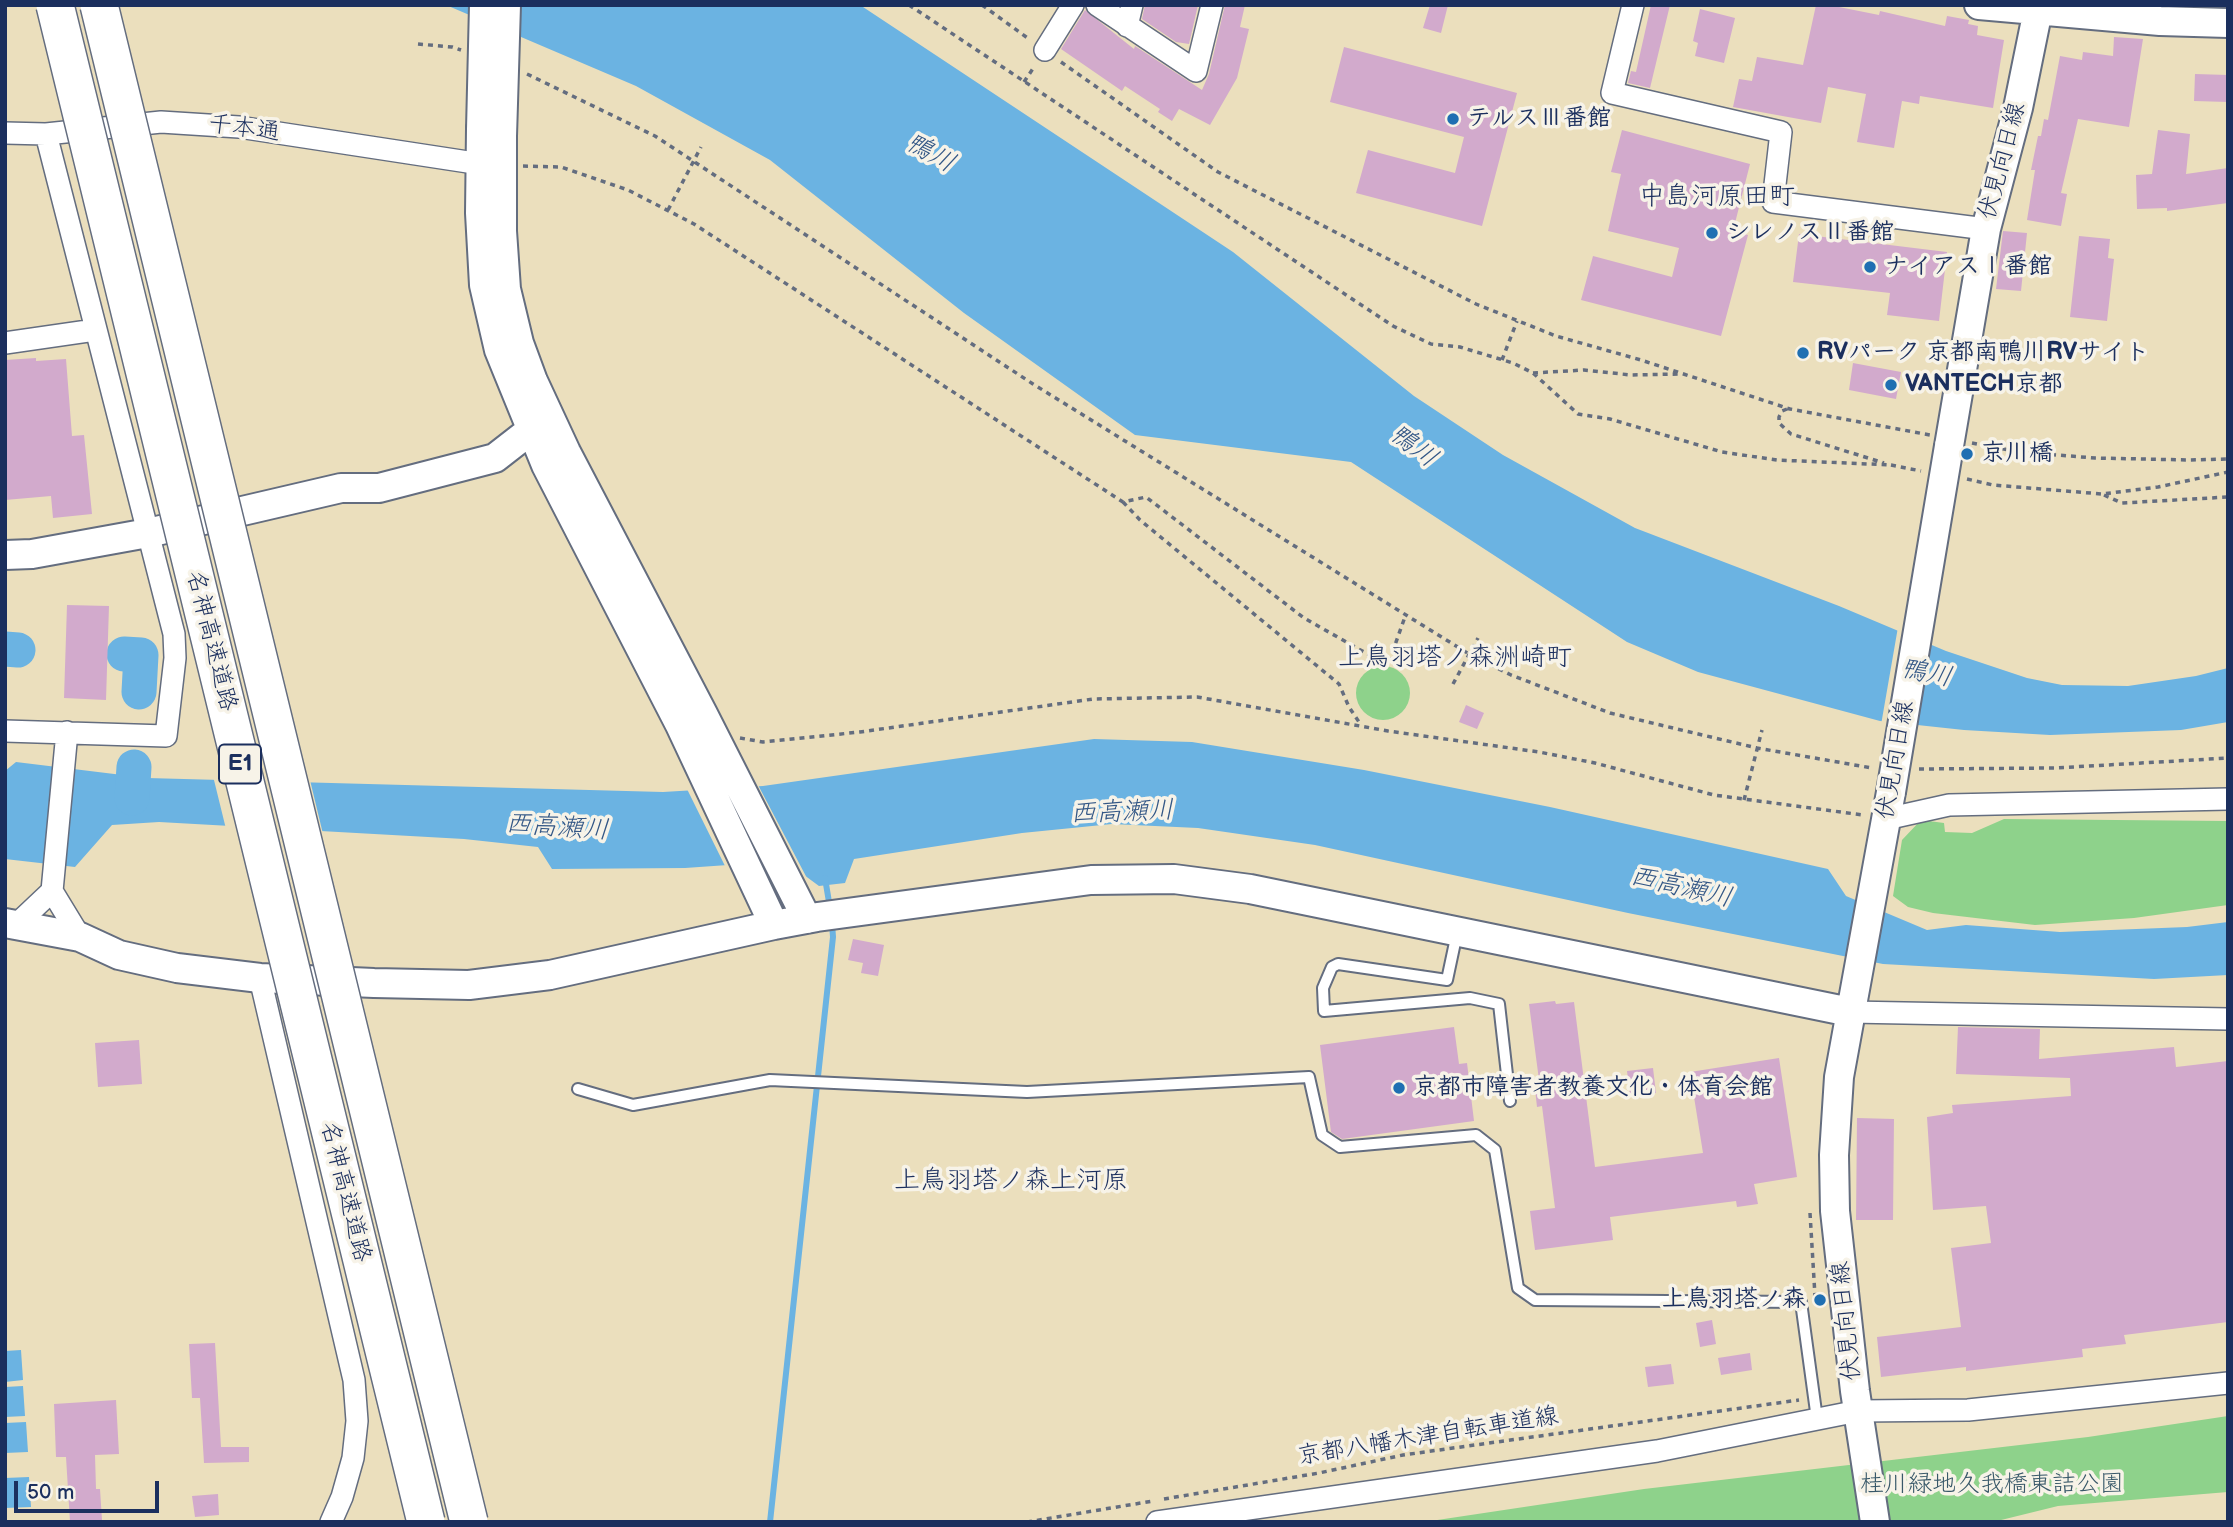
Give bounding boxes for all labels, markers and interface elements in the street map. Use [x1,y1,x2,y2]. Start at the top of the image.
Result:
street label: 伏見向日線 [1974,99,2032,223]
place label: テルスⅢ番館 [1467,105,1611,133]
street label: 千本通 [207,110,281,148]
marker: テルスⅢ番館 [1445,111,1461,127]
water label: 鴨川 [900,128,960,180]
district label: 中島河原田町 [1639,181,1795,213]
place label: シレノスⅡ番館 [1726,219,1894,247]
marker: シレノスⅡ番館 [1704,225,1720,241]
place label: ナイアスⅠ番館 [1884,253,2052,281]
marker: ナイアスⅠ番館 [1862,259,1878,275]
place label: RVパーク 京都南鴨川RVサイト [1817,339,2149,367]
marker: RVパーク 京都南鴨川RVサイト [1795,345,1811,361]
place label: VANTECH京都 [1905,371,2063,399]
marker: VANTECH京都 [1883,377,1899,393]
water label: 鴨川 [1383,419,1443,475]
place label: 京川橋 [1981,440,2053,468]
marker: 京川橋 [1959,446,1975,462]
street label: 名神高速道路 [180,568,242,714]
district label: 上鳥羽塔ノ森洲崎町 [1338,642,1572,674]
water label: 鴨川 [1897,653,1955,695]
street label: 伏見向日線 [1871,698,1921,822]
road number: E1 [219,744,261,784]
water label: 西高瀬川 [1069,796,1175,830]
water label: 西高瀬川 [504,809,610,847]
water label: 西高瀬川 [1627,861,1735,915]
place label: 京都市障害者教養文化・体育会館 [1413,1074,1773,1102]
marker: 京都市障害者教養文化・体育会館 [1391,1080,1407,1096]
street label: 名神高速道路 [314,1119,376,1265]
district label: 上鳥羽塔ノ森上河原 [894,1165,1128,1197]
street label: 伏見向日線 [1826,1260,1868,1382]
place label: 上鳥羽塔ノ森 [1662,1286,1806,1314]
marker: 上鳥羽塔ノ森 [1812,1292,1828,1308]
street label: 京都八幡木津自転車道線 [1295,1402,1561,1472]
scale bar [18,1468,163,1512]
park label: 桂川緑地久我橋東詰公園 [1860,1471,2124,1499]
text: 50 m [27,1480,74,1505]

